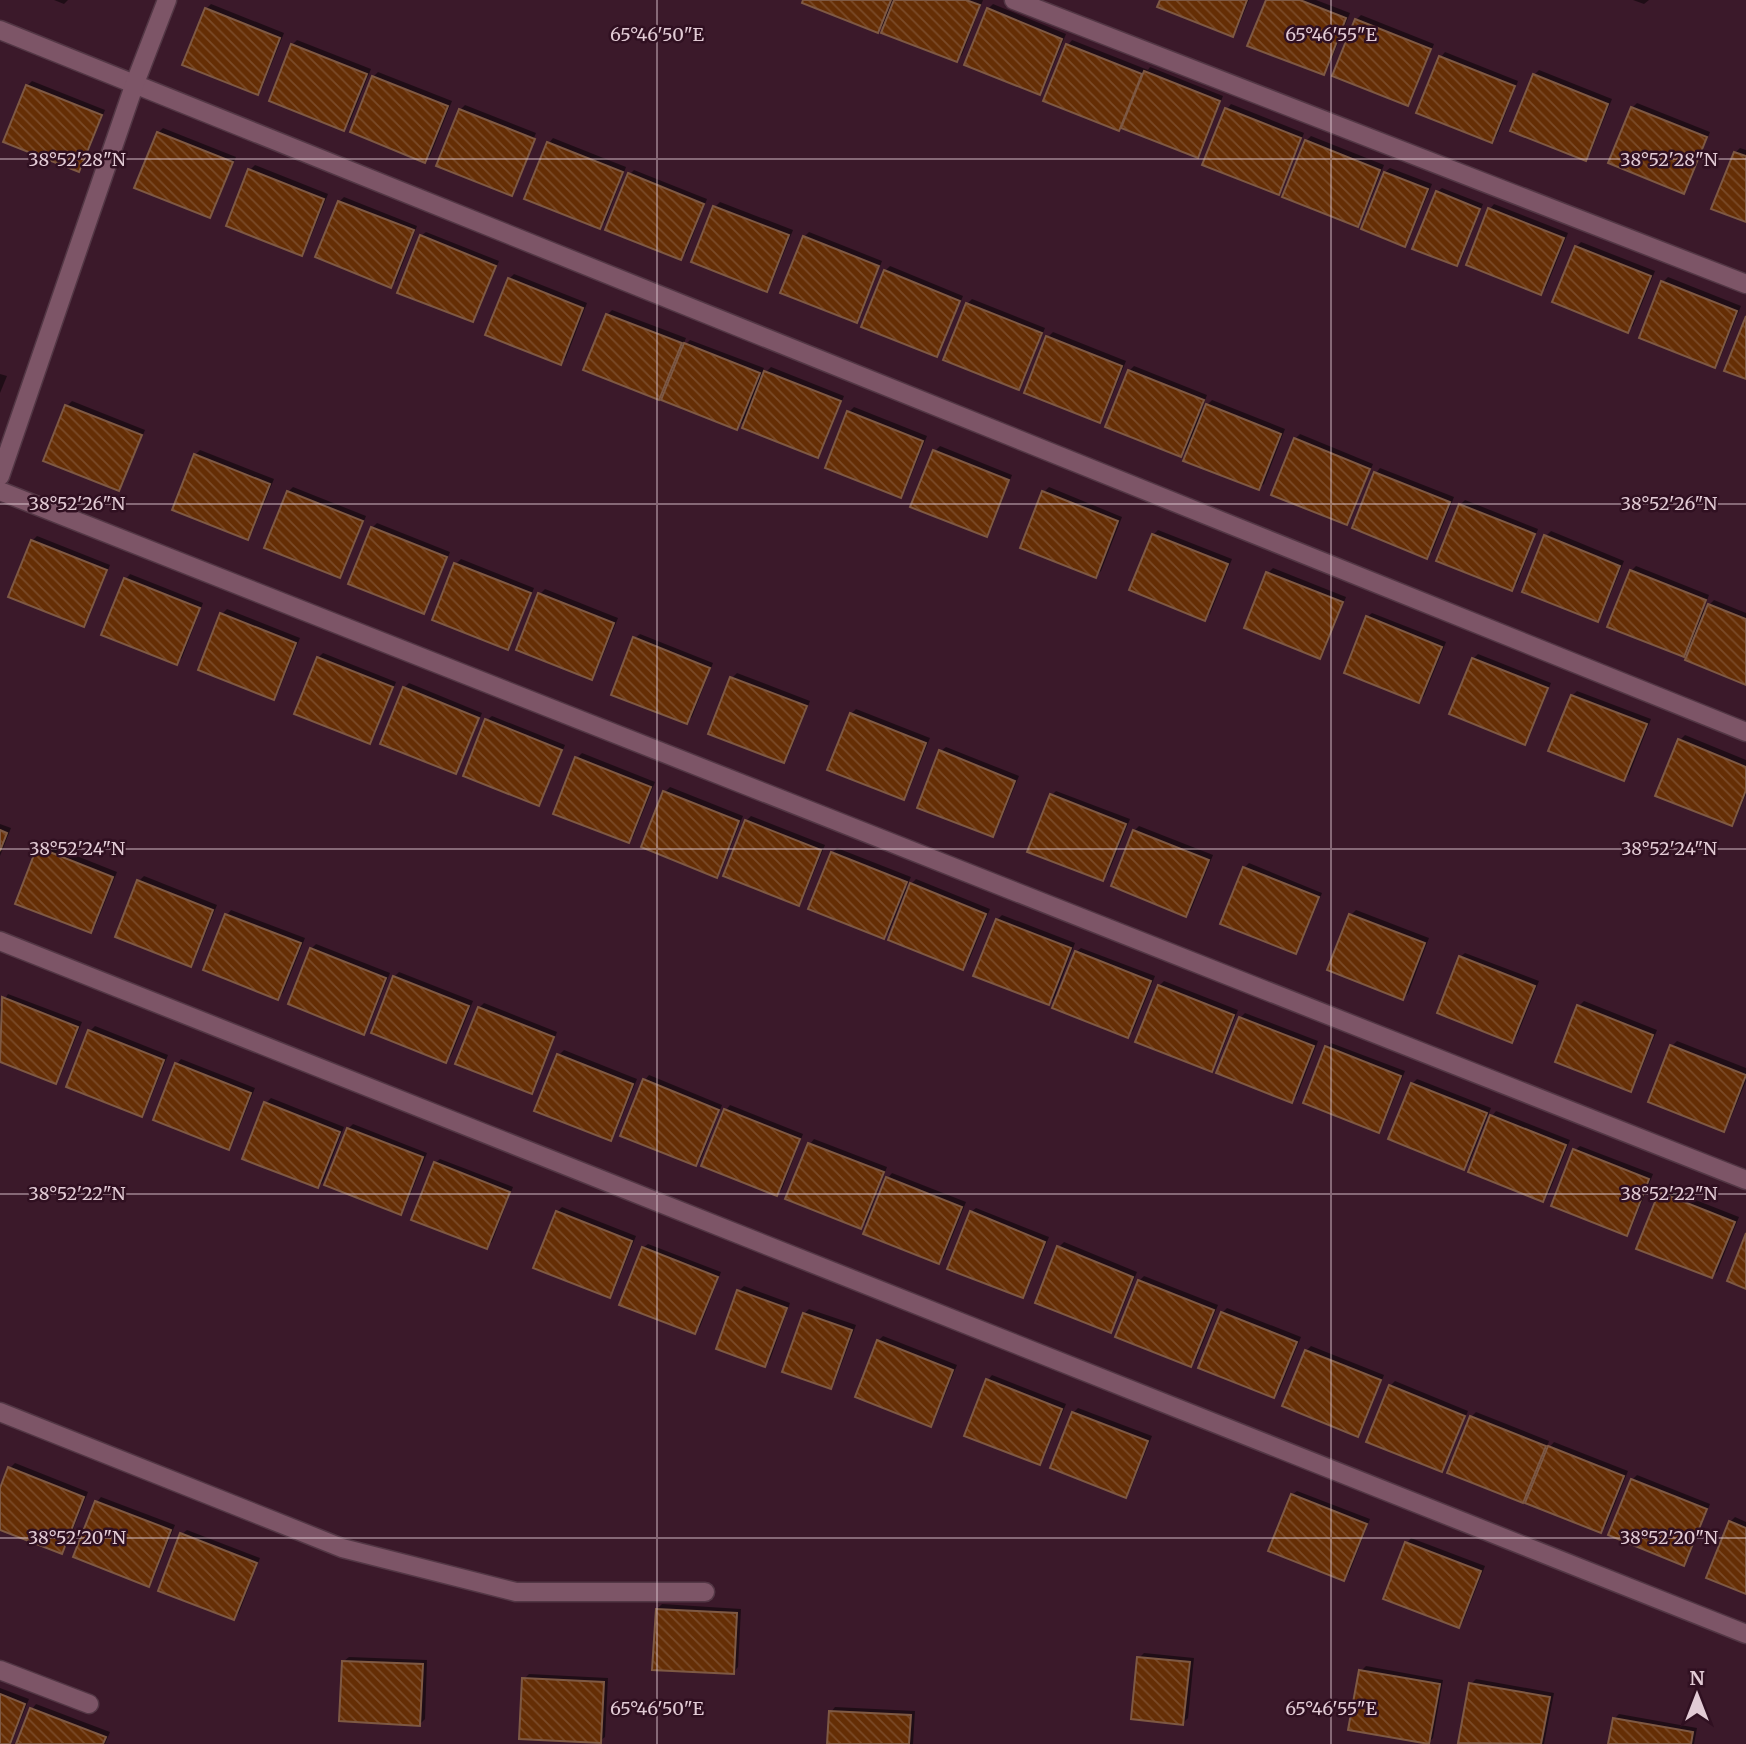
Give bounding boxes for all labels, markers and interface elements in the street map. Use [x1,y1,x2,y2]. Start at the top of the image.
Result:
text: 65°46'50"E [610,23,704,46]
text: 65°46'55"E [1285,23,1377,46]
text: 38°52'28"N [28,148,126,171]
text: 38°52'28"N [1620,148,1718,171]
text: 38°52'26"N [29,492,125,515]
text: 38°52'26"N [1621,492,1717,515]
text: 38°52'24"N [29,837,125,860]
text: 38°52'24"N [1621,837,1717,860]
text: 38°52'22"N [29,1182,125,1205]
text: 38°52'22"N [1621,1182,1717,1205]
text: 38°52'20"N [28,1526,126,1549]
text: 38°52'20"N [1620,1526,1718,1549]
north arrow [1662,1660,1732,1730]
text: N [1689,1666,1705,1690]
text: 65°46'50"E [610,1697,704,1720]
text: 65°46'55"E [1285,1697,1377,1720]

